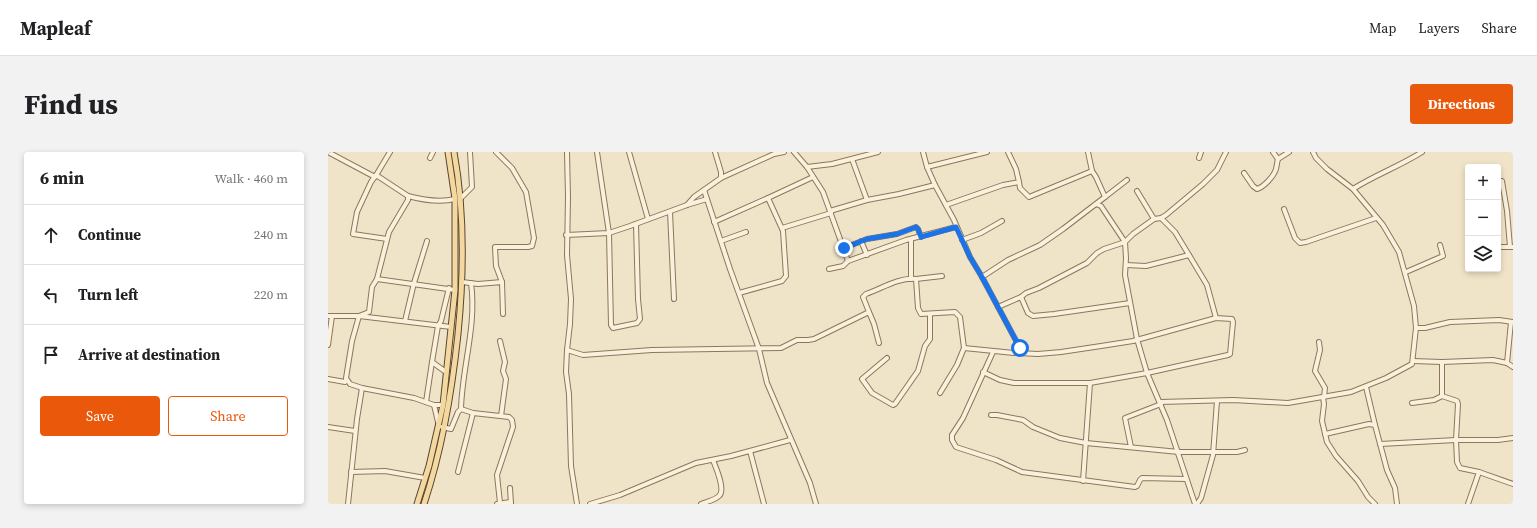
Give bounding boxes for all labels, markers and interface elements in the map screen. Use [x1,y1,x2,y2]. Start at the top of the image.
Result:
text: Mapleaf [20,15,91,41]
text: Map [1369,18,1396,38]
text: Layers [1418,18,1460,38]
text: Share [1482,18,1517,38]
button: Directions [1410,84,1513,124]
text: Find us [24,85,118,123]
map controls [1465,164,1501,272]
button: + [1465,164,1501,200]
text: 6 min [40,166,84,190]
text: Walk · 460 m [215,170,288,187]
button: − [1465,200,1501,236]
icon: ahead [40,224,62,246]
text: Continue [78,224,141,245]
text: 240 m [254,226,288,243]
button: layers [1465,236,1501,272]
route end [835,239,853,257]
icon: left [40,284,62,306]
text: Turn left [78,284,138,305]
text: 220 m [254,286,288,303]
route start [1011,339,1029,357]
icon: arrive [40,344,62,366]
text: Arrive at destination [78,344,220,365]
button: Save [40,396,160,436]
button: Share [168,396,288,436]

